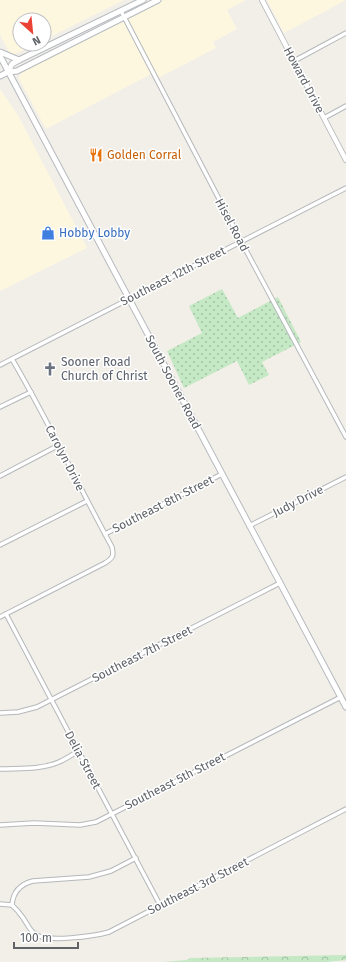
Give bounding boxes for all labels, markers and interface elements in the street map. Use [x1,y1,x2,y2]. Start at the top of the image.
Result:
north arrow [12,12,52,52]
text: N [30,33,43,48]
street label: Howard Drive [281,45,327,115]
restaurant icon: Golden Corral [88,147,104,163]
place label: Golden Corral [107,148,182,162]
street label: Hisel Road [212,196,252,254]
shop icon: Hobby Lobby [40,225,56,241]
place label: Hobby Lobby [59,226,130,240]
street label: Southeast 12th Street [118,243,228,309]
street label: South Sooner Road [142,332,204,432]
place label: Sooner Road Church of Christ [61,355,148,383]
church icon: Sooner Road Church of Christ [42,361,58,377]
street label: Carolyn Drive [42,423,88,493]
street label: Southeast 8th Street [110,472,216,536]
street label: Judy Drive [270,482,326,520]
street label: Southeast 7th Street [90,622,195,685]
street label: Delia Street [62,729,104,792]
street label: Southeast 5th Street [122,749,228,812]
street label: Southeast 3rd Street [145,854,251,917]
scale bar [14,924,78,950]
text: 100 m [20,931,52,945]

